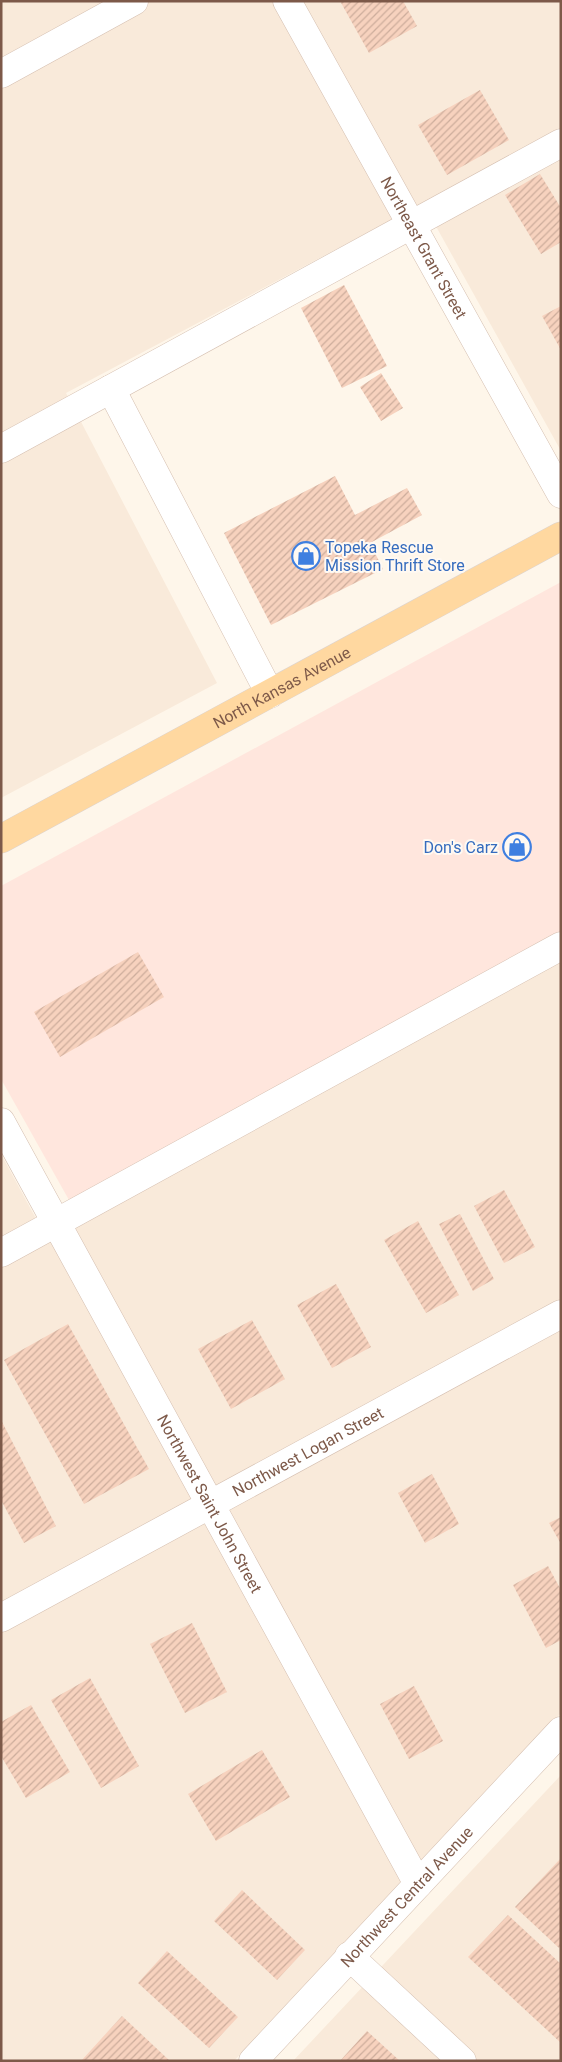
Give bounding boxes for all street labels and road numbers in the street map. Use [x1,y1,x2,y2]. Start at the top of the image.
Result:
street label: Northeast Grant Street [377,173,471,322]
street label: North Kansas Avenue [210,642,354,732]
street label: Northwest Logan Street [229,1403,386,1500]
street label: Northwest Saint John Street [153,1411,266,1596]
street label: Northwest Central Avenue [336,1822,477,1971]

